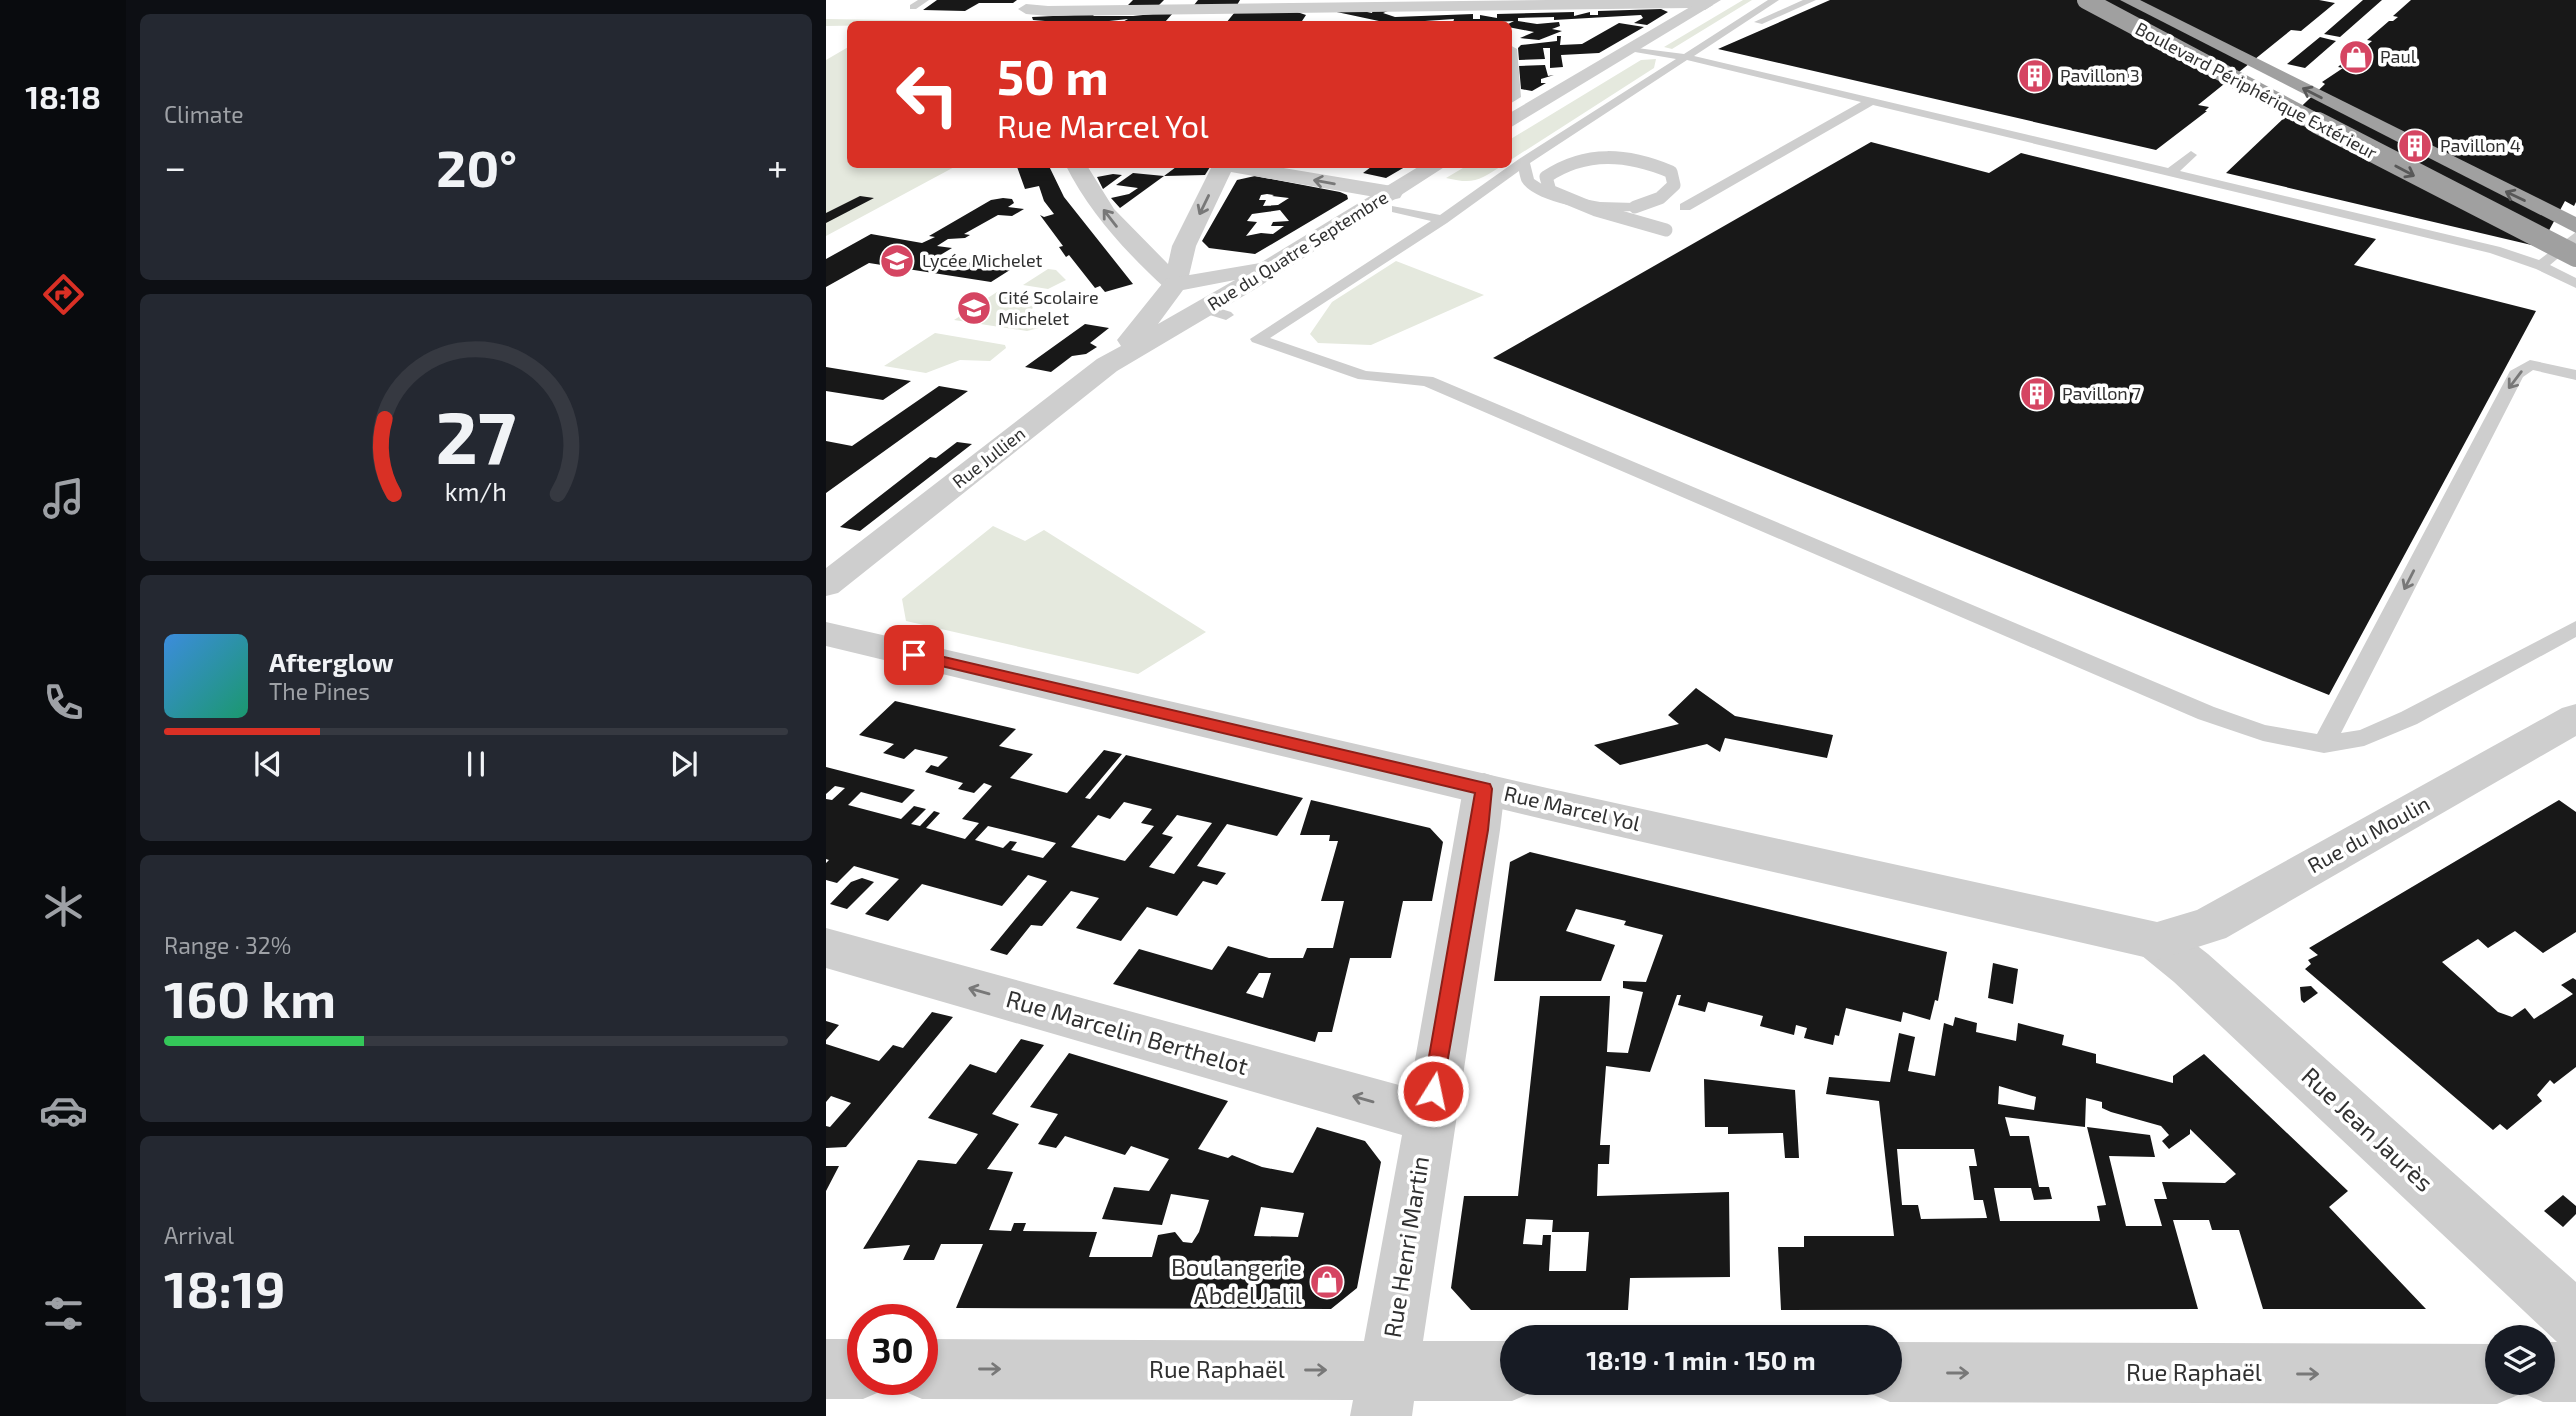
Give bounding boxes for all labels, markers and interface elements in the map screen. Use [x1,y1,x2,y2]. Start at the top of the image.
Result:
street label: Boulevard Périphérique Extérieur [2132,17,2381,163]
shop icon: Paul [2337,38,2375,76]
place label: Paul [2380,45,2417,67]
text: 50 m [997,46,1109,105]
icon: left [882,49,973,140]
building icon: Pavillon 3 [2016,57,2054,95]
place label: Pavillon 3 [2060,64,2140,86]
text: 18:18 [25,77,101,115]
one-way arrow [2302,86,2323,100]
text: Climate [164,100,244,128]
text: Rue Marcel Yol [997,106,1209,144]
building icon: Pavillon 4 [2396,127,2434,165]
place label: Pavillon 4 [2440,134,2521,156]
text: 20° [436,135,517,197]
text: − [164,143,186,189]
text: + [767,143,788,189]
one-way arrow [2395,164,2415,178]
one-way arrow [1313,175,1336,188]
street label: Rue du Quatre Septembre [1203,186,1392,315]
one-way arrow [2505,188,2526,202]
one-way arrow [1197,194,1211,215]
one-way arrow [1103,209,1118,228]
school or university icon: Lycée Michelet [878,242,916,280]
place label: Lycée Michelet [922,249,1043,271]
icon: directions [39,270,88,319]
place label: Cité Scolaire Michelet [998,286,1099,329]
school or university icon: Cité Scolaire Michelet [955,289,993,327]
one-way arrow [2508,370,2523,389]
building icon: Pavillon 7 [2018,375,2056,413]
place label: Pavillon 7 [2062,382,2141,404]
text: 27 [436,391,516,479]
street label: Rue Jullien [948,422,1029,492]
icon: music [39,474,88,523]
text: km/h [445,475,507,505]
one-way arrow [2402,570,2416,590]
pin [884,625,944,685]
icon: arrive [895,636,933,674]
text: Afterglow [269,646,394,677]
text: The Pines [269,677,370,705]
icon: phone [39,678,88,727]
icon: previous [249,745,287,783]
icon: pause [457,745,495,783]
icon: next [665,745,703,783]
street label: Rue Marcel Yol [1502,780,1644,836]
street label: Rue du Moulin [2303,790,2434,877]
icon: climate [39,882,88,931]
text: Range · 32% [164,931,291,959]
text: 160 km [164,966,336,1028]
street label: Rue Marcelin Berthelot [1003,983,1252,1080]
one-way arrow [968,984,991,997]
position arrow [1396,1054,1470,1128]
street label: Rue Jean Jaurès [2296,1061,2440,1197]
icon: car [39,1086,88,1135]
one-way arrow [1352,1091,1374,1104]
street label: Rue Henri Martin [1377,1154,1434,1340]
text: Arrival [164,1221,234,1249]
place label: Boulangerie Abdel Jalil [1171,1252,1302,1309]
text: 18:19 [164,1256,285,1318]
shop icon: Boulangerie Abdel Jalil [1308,1263,1346,1301]
icon: filters [39,1289,88,1338]
speed limit sign: 30 [847,1304,938,1395]
map controls [2485,1325,2555,1395]
button: layers [2485,1325,2555,1395]
text: 18:19 · 1 min · 150 m [1586,1344,1816,1375]
street label: Rue Raphaël [1149,1354,1285,1383]
street label: Rue Raphaël [2126,1357,2262,1386]
one-way arrow [979,1362,1002,1376]
one-way arrow [1304,1363,1327,1377]
one-way arrow [1946,1366,1969,1380]
one-way arrow [2296,1367,2319,1381]

